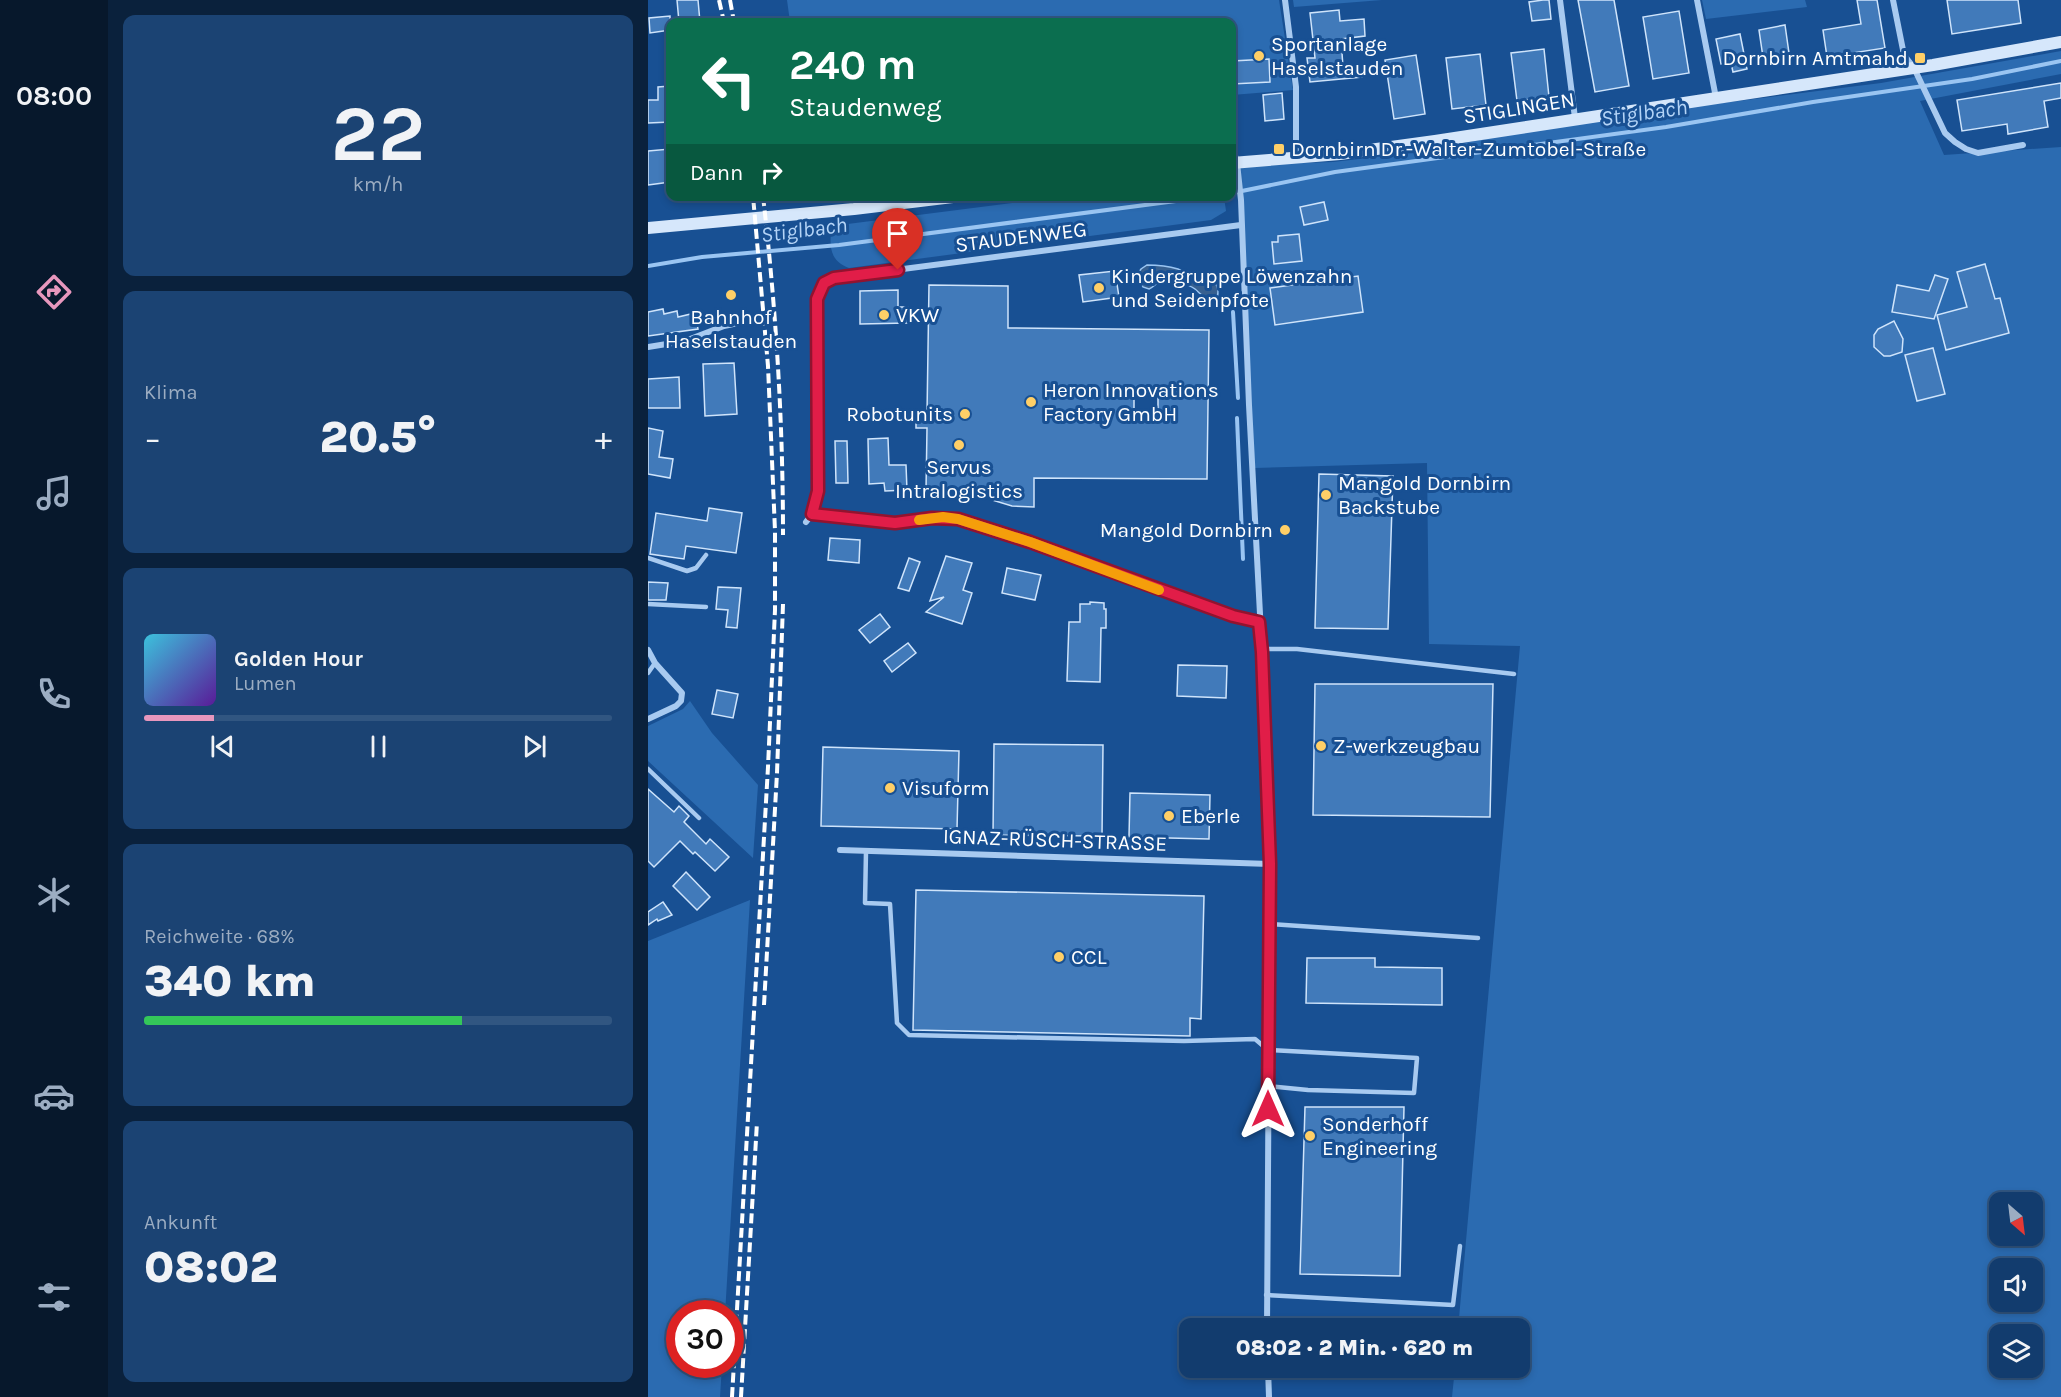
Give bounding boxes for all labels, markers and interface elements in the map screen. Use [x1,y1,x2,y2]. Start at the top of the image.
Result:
place label: Sportanlage Haselstauden [1271,32,1403,80]
text: 240 m [789,40,916,90]
icon: left [690,42,768,120]
place label: Dornbirn Amtmahd [1723,46,1908,70]
marker: Sportanlage Haselstauden [1252,49,1266,63]
marker: Dornbirn Amtmahd [1913,51,1927,65]
text: 08:00 [16,80,92,112]
street label: STIGLINGEN [1462,87,1576,129]
text: 22 [331,88,425,180]
text: Staudenweg [789,91,942,123]
water label: Stiglbach [1599,94,1689,132]
place label: Dornbirn Dr.-Walter-Zumtobel-Straße [1291,137,1646,161]
marker: Dornbirn Dr.-Walter-Zumtobel-Straße [1272,142,1286,156]
icon: right [755,156,788,189]
text: Dann [690,160,743,186]
text: km/h [353,173,403,196]
pin [872,208,923,270]
water label: Stiglbach [759,212,849,248]
icon: arrive [881,217,914,250]
street label: STAUDENWEG [954,217,1088,257]
place label: Kindergruppe Löwenzahn und Seidenpfote [1111,264,1353,312]
icon: directions [33,271,75,313]
marker: Kindergruppe Löwenzahn und Seidenpfote [1092,281,1106,295]
marker: Bahnhof Haselstauden [724,288,738,302]
place label: VKW [896,303,940,327]
place label: Bahnhof Haselstauden [665,305,797,353]
marker: VKW [877,308,891,322]
place label: Heron Innovations Factory GmbH [1043,378,1219,426]
text: Klima [144,381,197,404]
marker: Heron Innovations Factory GmbH [1024,395,1038,409]
place label: Robotunits [846,402,953,426]
marker: Robotunits [958,407,972,421]
text: 20.5° [320,411,436,463]
text: − [144,419,161,457]
text: + [595,419,612,457]
marker: Servus Intralogistics [952,438,966,452]
place label: Servus Intralogistics [895,455,1023,503]
place label: Mangold Dornbirn Backstube [1338,471,1511,519]
icon: music [33,472,75,514]
marker: Mangold Dornbirn Backstube [1319,488,1333,502]
place label: Mangold Dornbirn [1100,518,1273,542]
marker: Mangold Dornbirn [1278,523,1292,537]
text: Golden Hour [234,646,363,672]
text: Lumen [234,672,297,695]
icon: phone [33,673,75,715]
icon: previous [206,730,239,763]
icon: pause [362,730,395,763]
icon: next [518,730,551,763]
place label: Z-werkzeugbau [1333,734,1480,758]
marker: Z-werkzeugbau [1314,739,1328,753]
place label: Visuform [902,776,990,800]
marker: Visuform [883,781,897,795]
place label: Eberle [1181,804,1240,828]
marker: Eberle [1162,809,1176,823]
street label: IGNAZ-RÜSCH-STRASSE [942,824,1168,856]
icon: climate [33,874,75,916]
text: Reichweite · 68% [144,925,295,948]
place label: CCL [1071,945,1107,969]
marker: CCL [1052,950,1066,964]
text: 340 km [144,955,316,1007]
icon: car [33,1075,75,1117]
position arrow [1236,1077,1300,1141]
place label: Sonderhoff Engineering [1322,1112,1437,1160]
marker: Sonderhoff Engineering [1303,1129,1317,1143]
north arrow [1989,1192,2043,1246]
map controls [1989,1192,2043,1378]
text: Ankunft [144,1211,217,1234]
text: 08:02 [144,1241,278,1293]
button: sound [1989,1258,2043,1312]
icon: filters [33,1276,75,1318]
speed limit sign: 30 [666,1300,744,1378]
button: layers [1989,1324,2043,1378]
text: 08:02 · 2 Min. · 620 m [1236,1335,1473,1361]

